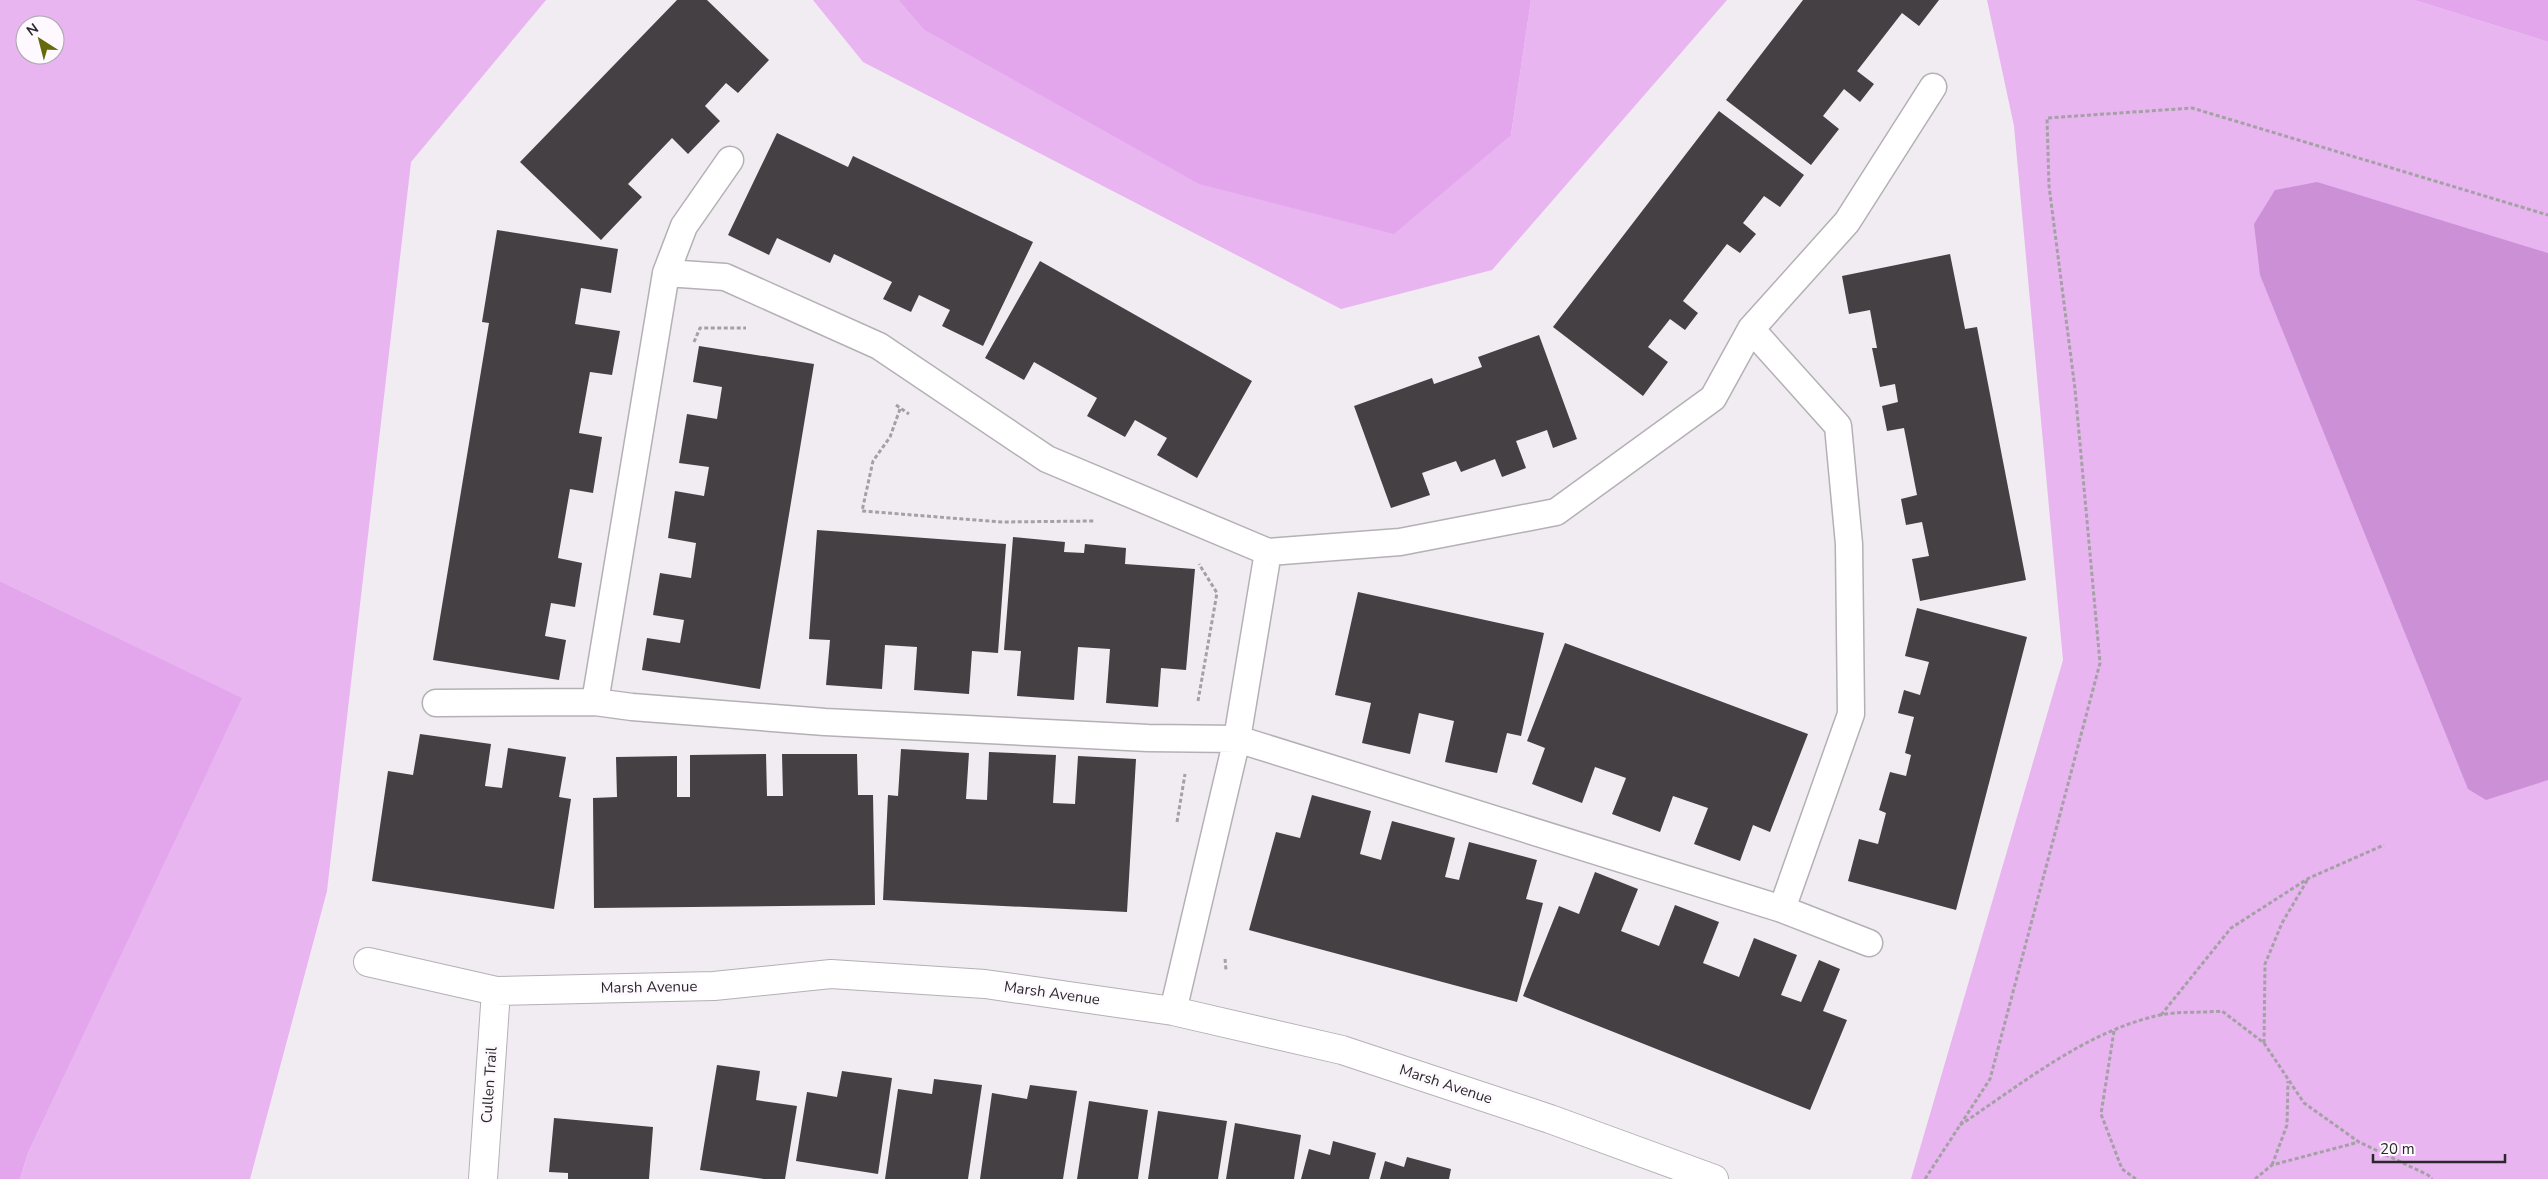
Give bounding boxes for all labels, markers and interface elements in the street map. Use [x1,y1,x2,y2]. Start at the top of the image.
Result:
north arrow [15,15,65,65]
text: N [23,19,42,41]
street label: Marsh Avenue [600,976,698,998]
street label: Marsh Avenue [1003,976,1101,1010]
street label: Cullen Trail [476,1046,502,1124]
street label: Marsh Avenue [1397,1060,1495,1108]
scale bar [2373,1132,2506,1164]
text: 20 m [2380,1139,2415,1159]

